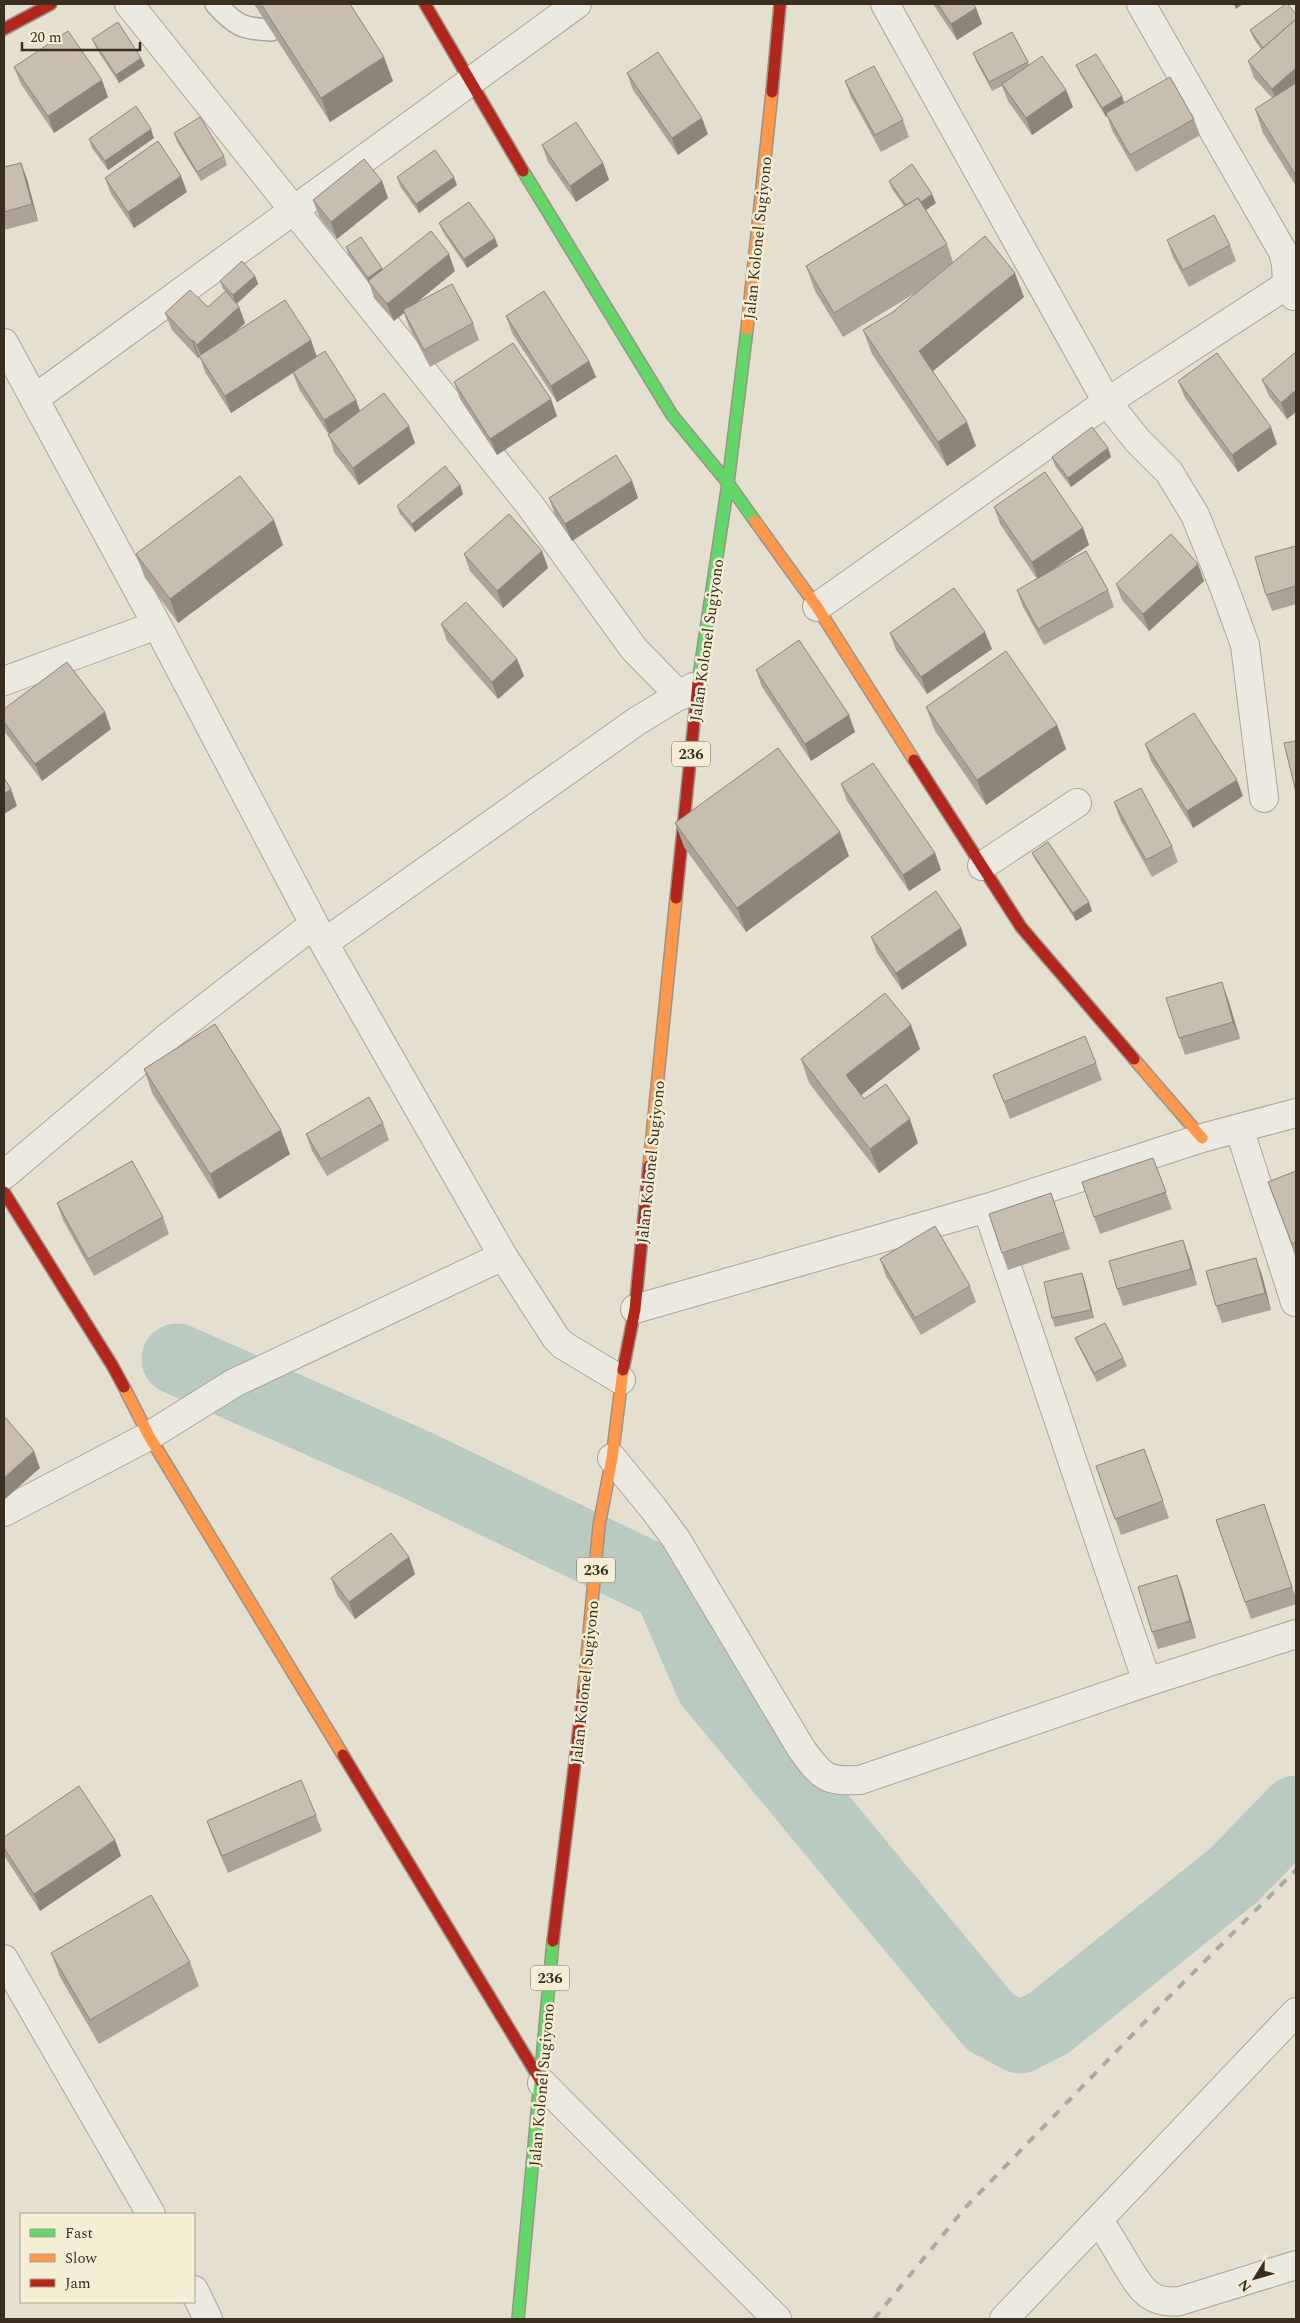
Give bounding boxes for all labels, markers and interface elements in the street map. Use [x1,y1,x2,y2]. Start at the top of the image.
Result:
scale bar [22,20,140,52]
text: 20 m [30,26,62,49]
street label: Jalan Kolonel Sugiyono [738,155,778,321]
street label: Jalan Kolonel Sugiyono [684,557,730,723]
road number: 236 [672,742,710,766]
street label: Jalan Kolonel Sugiyono [631,1079,671,1245]
road number: 236 [577,1558,615,1582]
street label: Jalan Kolonel Sugiyono [565,1599,605,1765]
road number: 236 [531,1966,569,1990]
street label: Jalan Kolonel Sugiyono [523,2002,561,2168]
legend [20,2213,195,2303]
text: Fast [65,2222,93,2245]
text: Slow [65,2247,97,2270]
north arrow [1230,2253,1280,2303]
text: Jam [65,2272,91,2295]
text: N [1233,2275,1257,2296]

